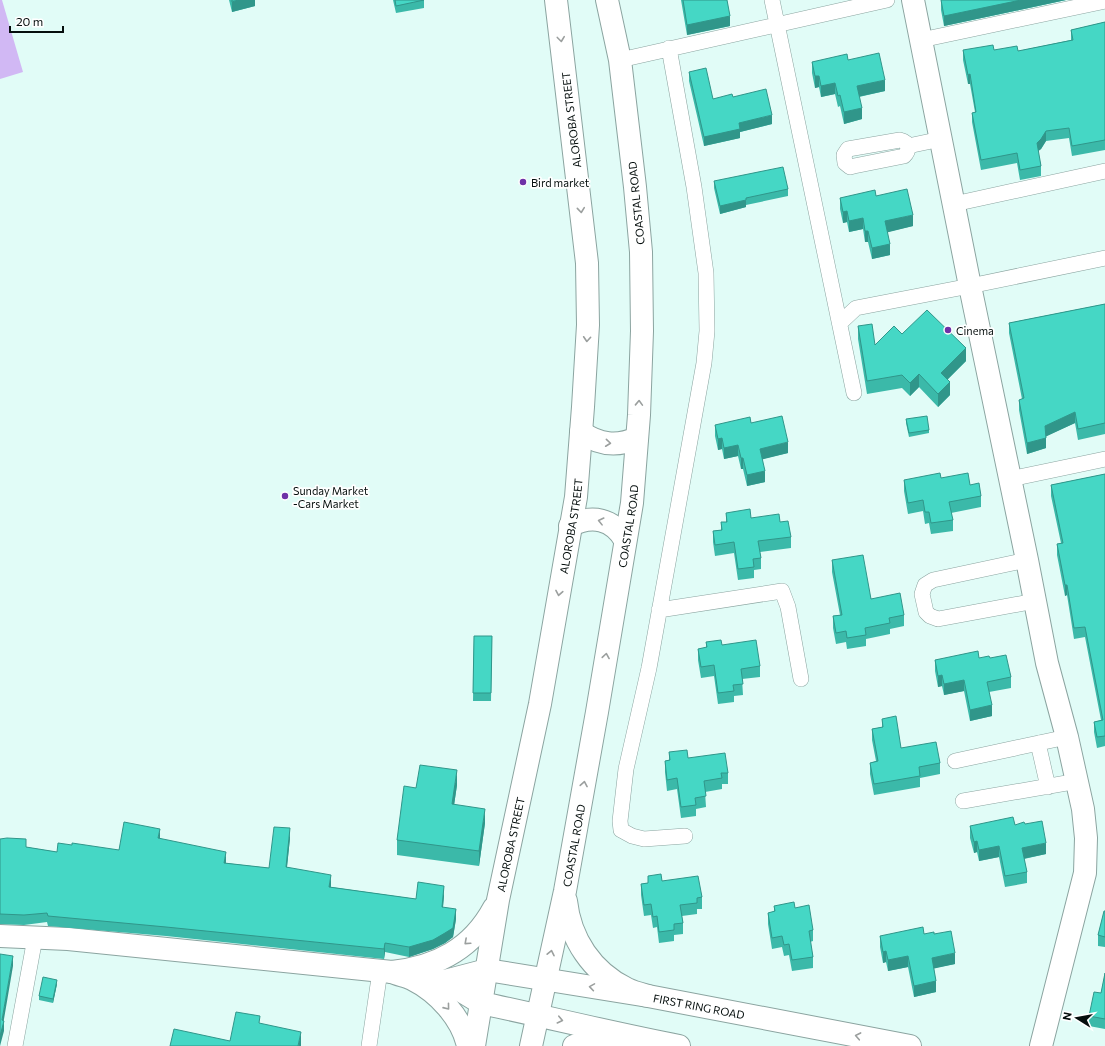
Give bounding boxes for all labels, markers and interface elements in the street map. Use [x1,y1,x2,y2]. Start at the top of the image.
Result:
scale bar [10,8,63,34]
text: 20 m [16,14,43,28]
one-way arrow [556,36,565,42]
street label: ALOROBA STREET [559,71,583,169]
street label: COASTAL ROAD [625,161,647,245]
place label: Bird market [531,176,590,189]
marker: Bird market [518,177,528,187]
one-way arrow [576,206,585,213]
place label: Cinema [956,324,994,337]
marker: Cinema [943,325,953,335]
one-way arrow [583,336,591,342]
one-way arrow [635,400,644,406]
one-way arrow [605,438,611,447]
street label: ALOROBA STREET [556,478,584,575]
place label: Sunday Market -Cars Market [293,484,369,510]
street label: COASTAL ROAD [615,484,640,569]
marker: Sunday Market -Cars Market [280,491,290,501]
one-way arrow [598,517,605,526]
one-way arrow [555,590,564,596]
one-way arrow [601,653,610,659]
one-way arrow [579,781,588,788]
street label: ALOROBA STREET [493,796,526,893]
street label: COASTAL ROAD [559,803,587,888]
one-way arrow [464,938,472,945]
one-way arrow [547,950,555,956]
one-way arrow [589,984,595,992]
street label: FIRST RING ROAD [652,991,746,1021]
north arrow [1057,998,1097,1038]
one-way arrow [443,1003,450,1010]
text: N [1060,1011,1074,1021]
one-way arrow [556,1015,563,1024]
one-way arrow [854,1032,861,1041]

